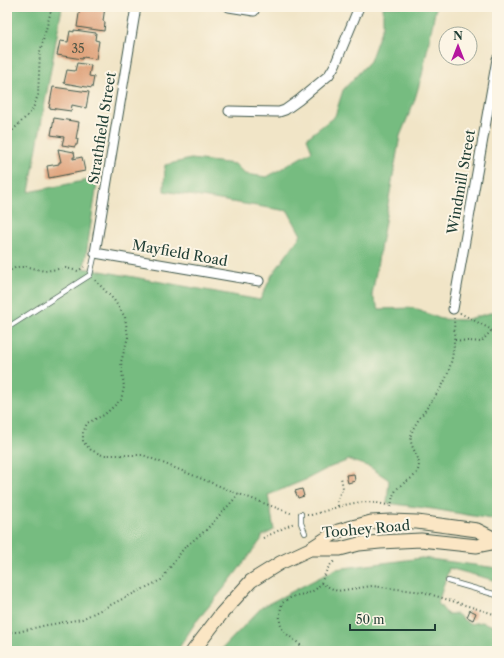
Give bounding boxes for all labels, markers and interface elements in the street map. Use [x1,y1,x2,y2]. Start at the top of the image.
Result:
north arrow [438,26,478,66]
text: N [453,29,463,43]
house number: 35 [71,41,85,56]
street label: Strathfield Street [84,71,120,185]
street label: Windmill Street [443,128,479,237]
street label: Mayfield Road [131,236,230,270]
street label: Toohey Road [321,516,411,542]
scale bar [350,606,435,632]
text: 50 m [356,612,385,627]

